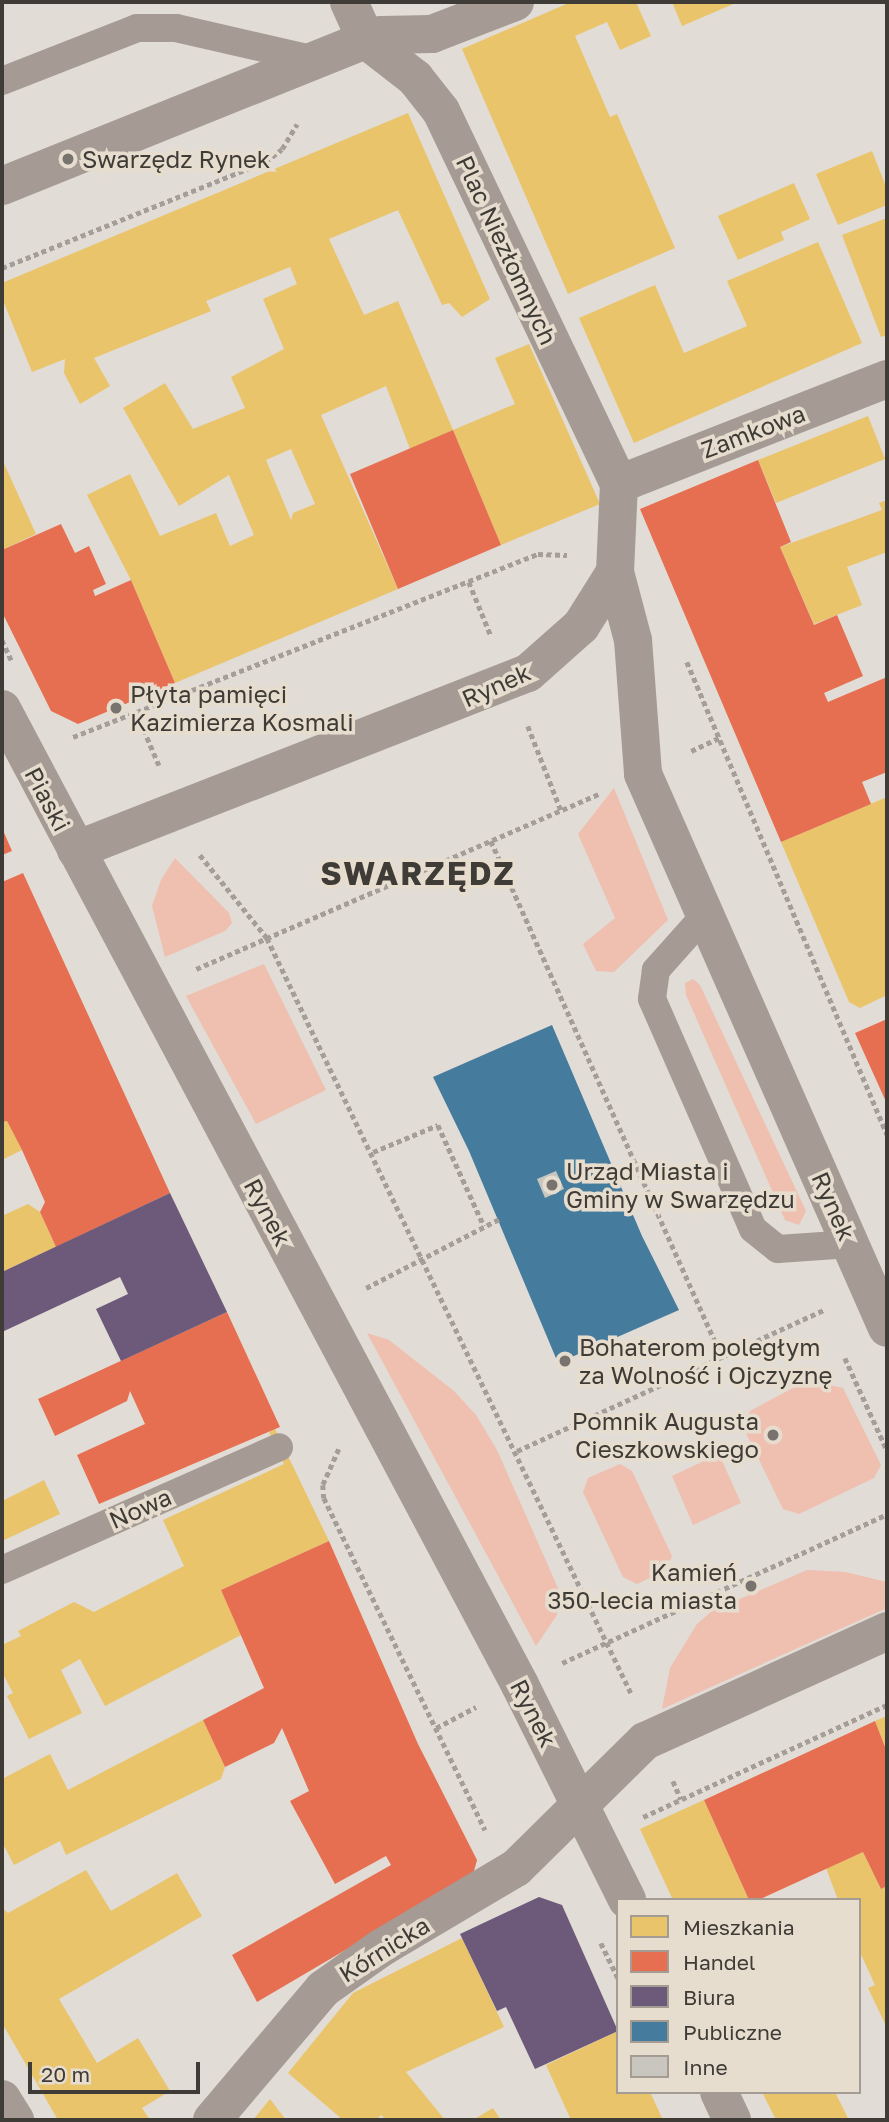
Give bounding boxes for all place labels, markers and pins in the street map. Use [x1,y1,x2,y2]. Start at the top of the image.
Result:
place label: Swarzędz Rynek [82,145,270,173]
marker: Swarzędz Rynek [60,151,76,167]
place label: Płyta pamięci Kazimierza Kosmali [130,680,354,736]
marker: Płyta pamięci Kazimierza Kosmali [108,700,124,716]
place label: Urząd Miasta i Gminy w Swarzędzu [566,1157,795,1213]
marker: Urząd Miasta i Gminy w Swarzędzu [544,1177,560,1193]
place label: Bohaterom poległym za Wolność i Ojczyznę [579,1333,832,1389]
marker: Bohaterom poległym za Wolność i Ojczyznę [557,1353,573,1369]
place label: Pomnik Augusta Cieszkowskiego [572,1407,759,1463]
marker: Pomnik Augusta Cieszkowskiego [765,1427,781,1443]
place label: Kamień 350-lecia miasta [547,1558,737,1614]
marker: Kamień 350-lecia miasta [743,1578,759,1594]

